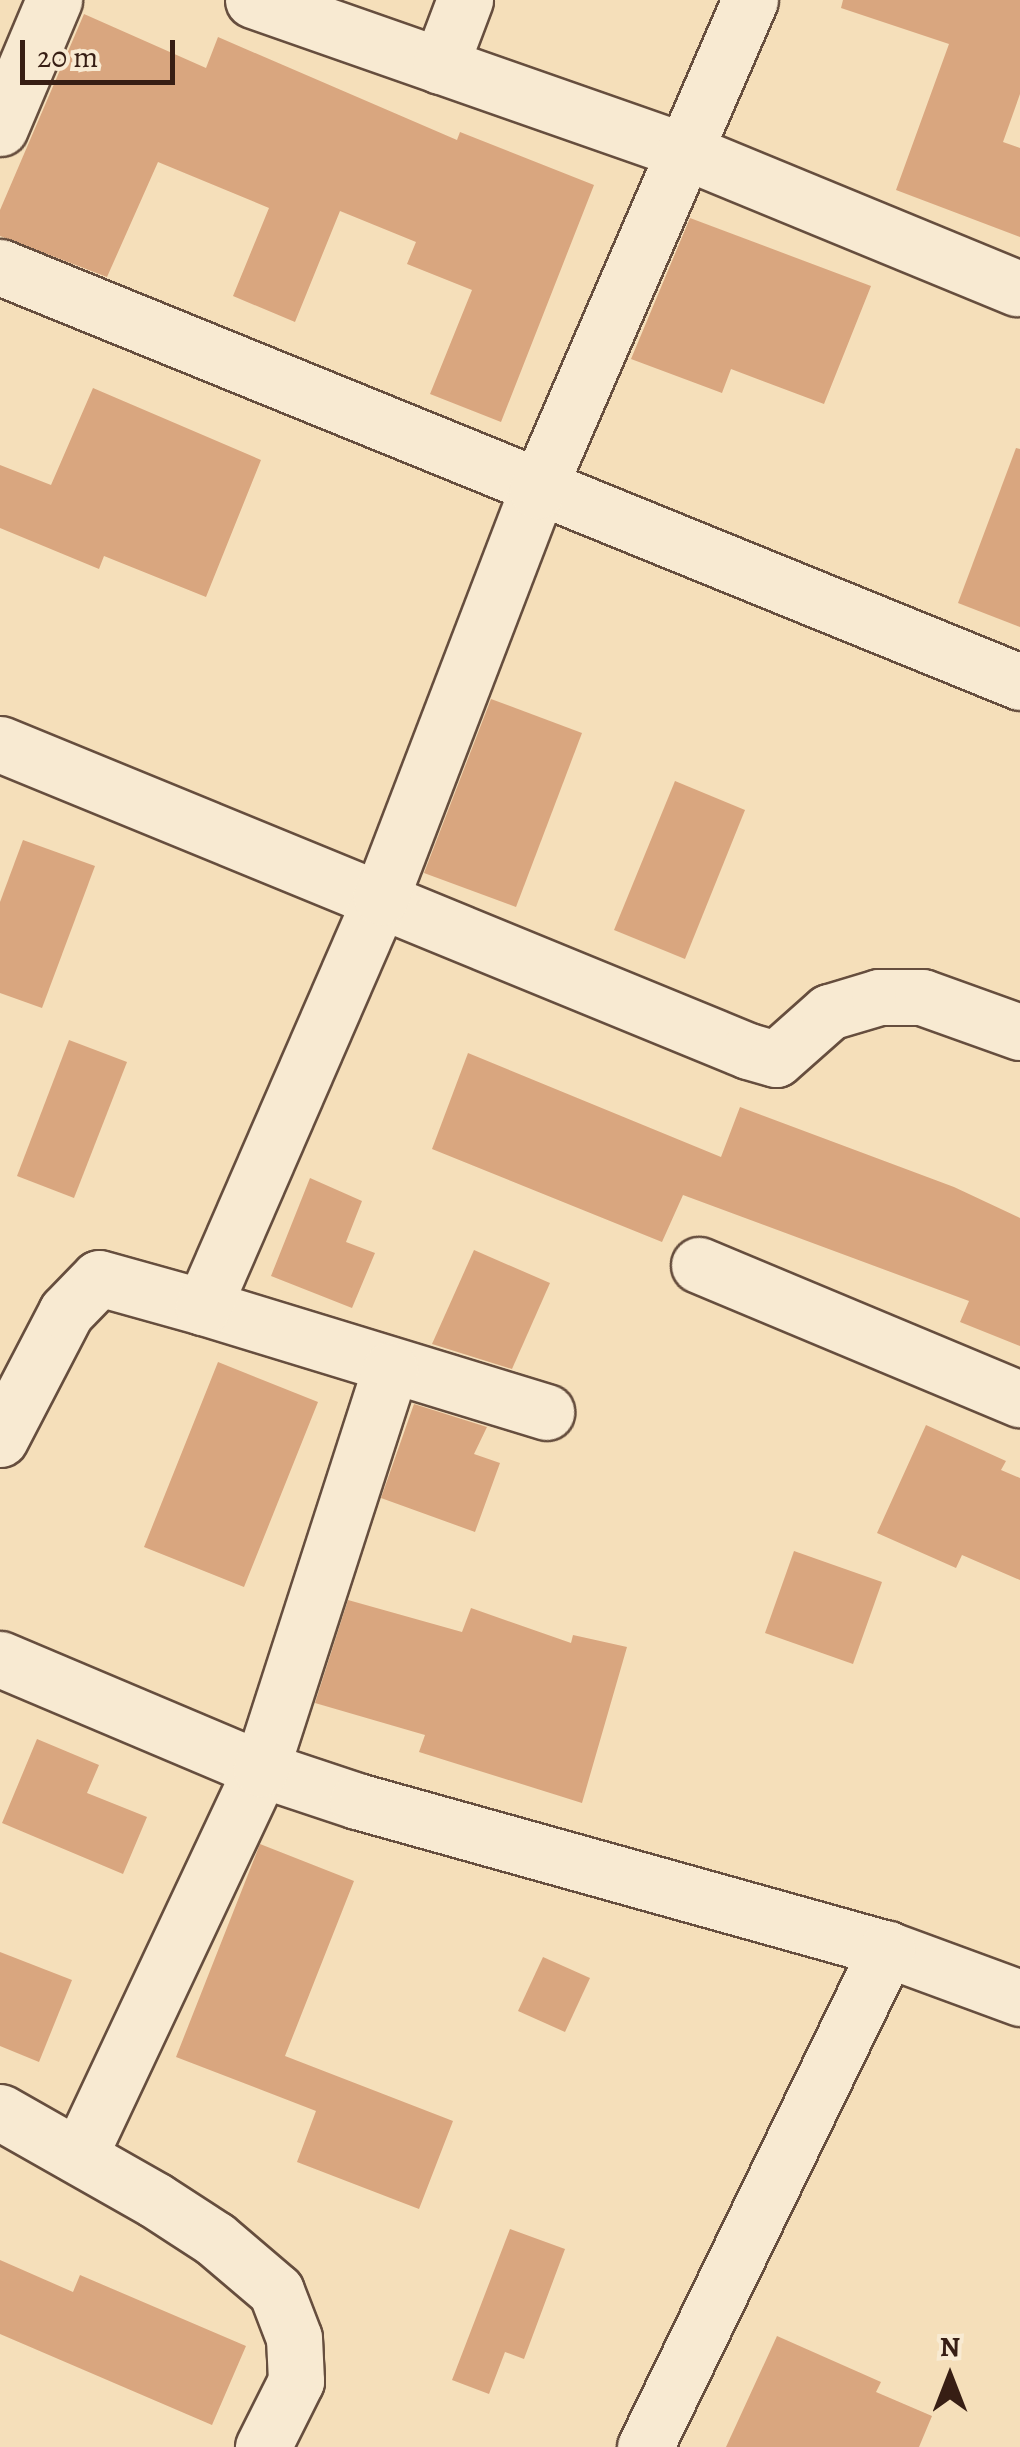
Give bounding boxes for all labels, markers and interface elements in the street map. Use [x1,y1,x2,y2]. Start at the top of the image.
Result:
scale bar [25,20,180,82]
text: 20 m [37,37,98,77]
north arrow [900,2327,1000,2427]
text: N [940,2328,960,2366]

